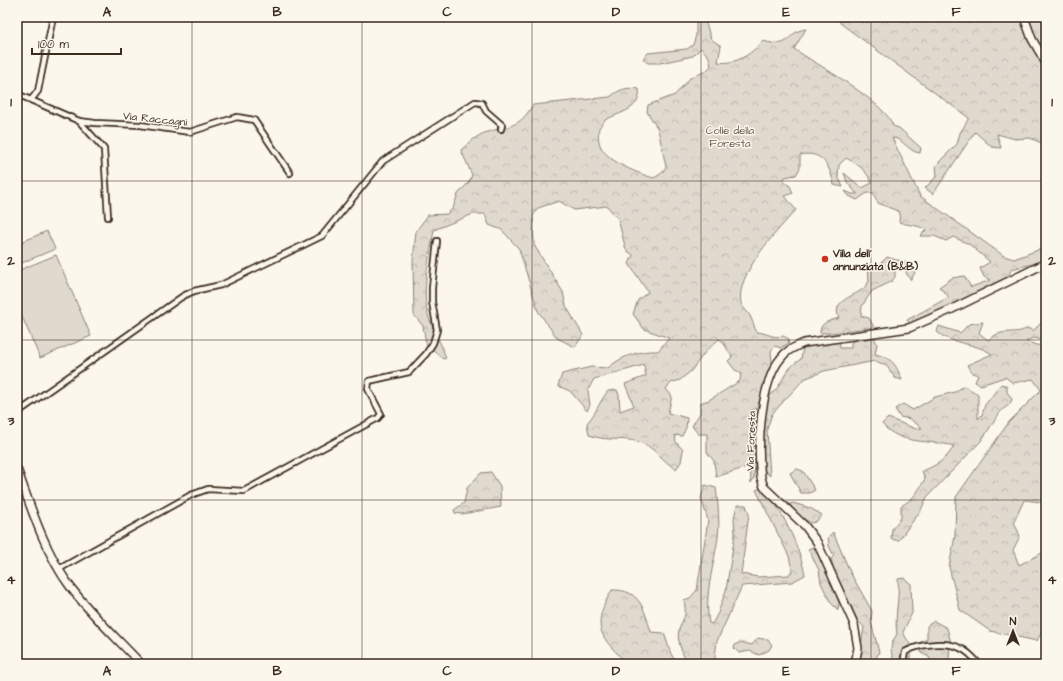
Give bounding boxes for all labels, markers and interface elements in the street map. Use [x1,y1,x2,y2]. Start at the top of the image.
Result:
text: A [103,3,112,21]
text: B [272,3,282,21]
text: C [442,3,452,21]
text: D [612,3,621,21]
text: E [782,3,790,21]
text: F [951,3,961,21]
scale bar [32,30,121,56]
text: 100 m [38,36,69,53]
text: 1 [10,93,12,111]
text: 1 [1051,93,1053,111]
street label: Via Raccagni [122,108,188,131]
park label: Colle della Foresta [706,123,755,151]
place label: Villa dell' annunziata (B&B) [832,246,918,274]
text: 2 [6,252,15,270]
text: 2 [1047,252,1056,270]
marker: Villa dell' annunziata (B&B) [820,254,830,264]
street label: Via Foresta [742,410,760,471]
text: 3 [7,412,15,430]
text: 3 [1048,412,1056,430]
text: 4 [7,571,16,589]
text: 4 [1048,571,1057,589]
north arrow [993,611,1033,651]
text: N [1010,614,1017,629]
text: A [103,662,112,680]
text: B [272,662,282,680]
text: C [442,662,452,680]
text: D [612,662,621,680]
text: E [782,662,790,680]
text: F [951,662,961,680]

